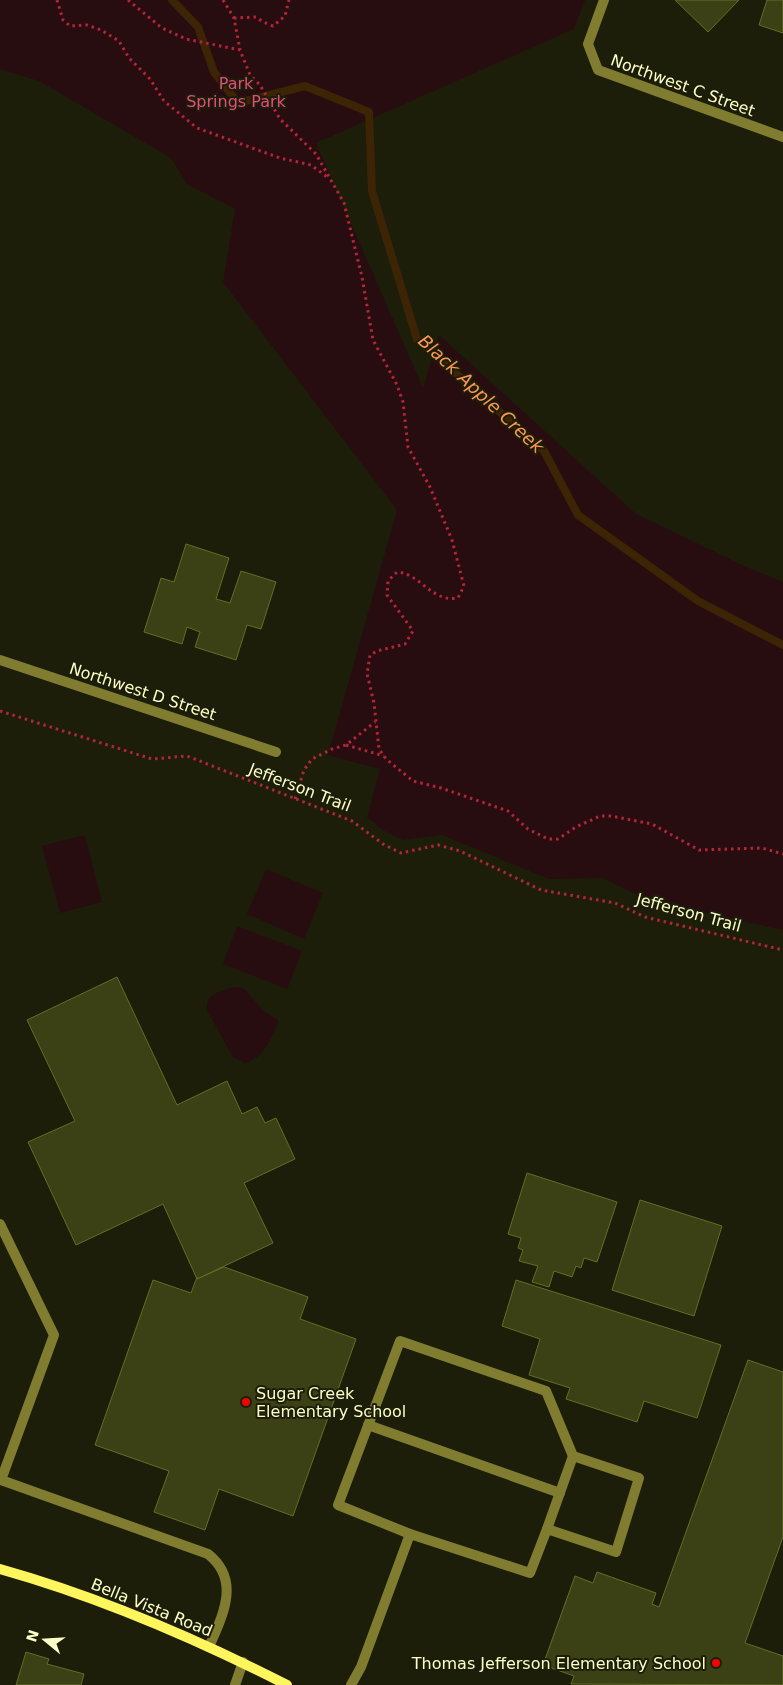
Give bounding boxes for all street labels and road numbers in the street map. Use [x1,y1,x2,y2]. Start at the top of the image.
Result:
street label: Northwest C Street [608,51,758,120]
street label: Northwest D Street [67,659,219,724]
street label: Jefferson Trail [245,759,354,816]
street label: Jefferson Trail [633,889,744,936]
street label: Bella Vista Road [88,1574,215,1640]

